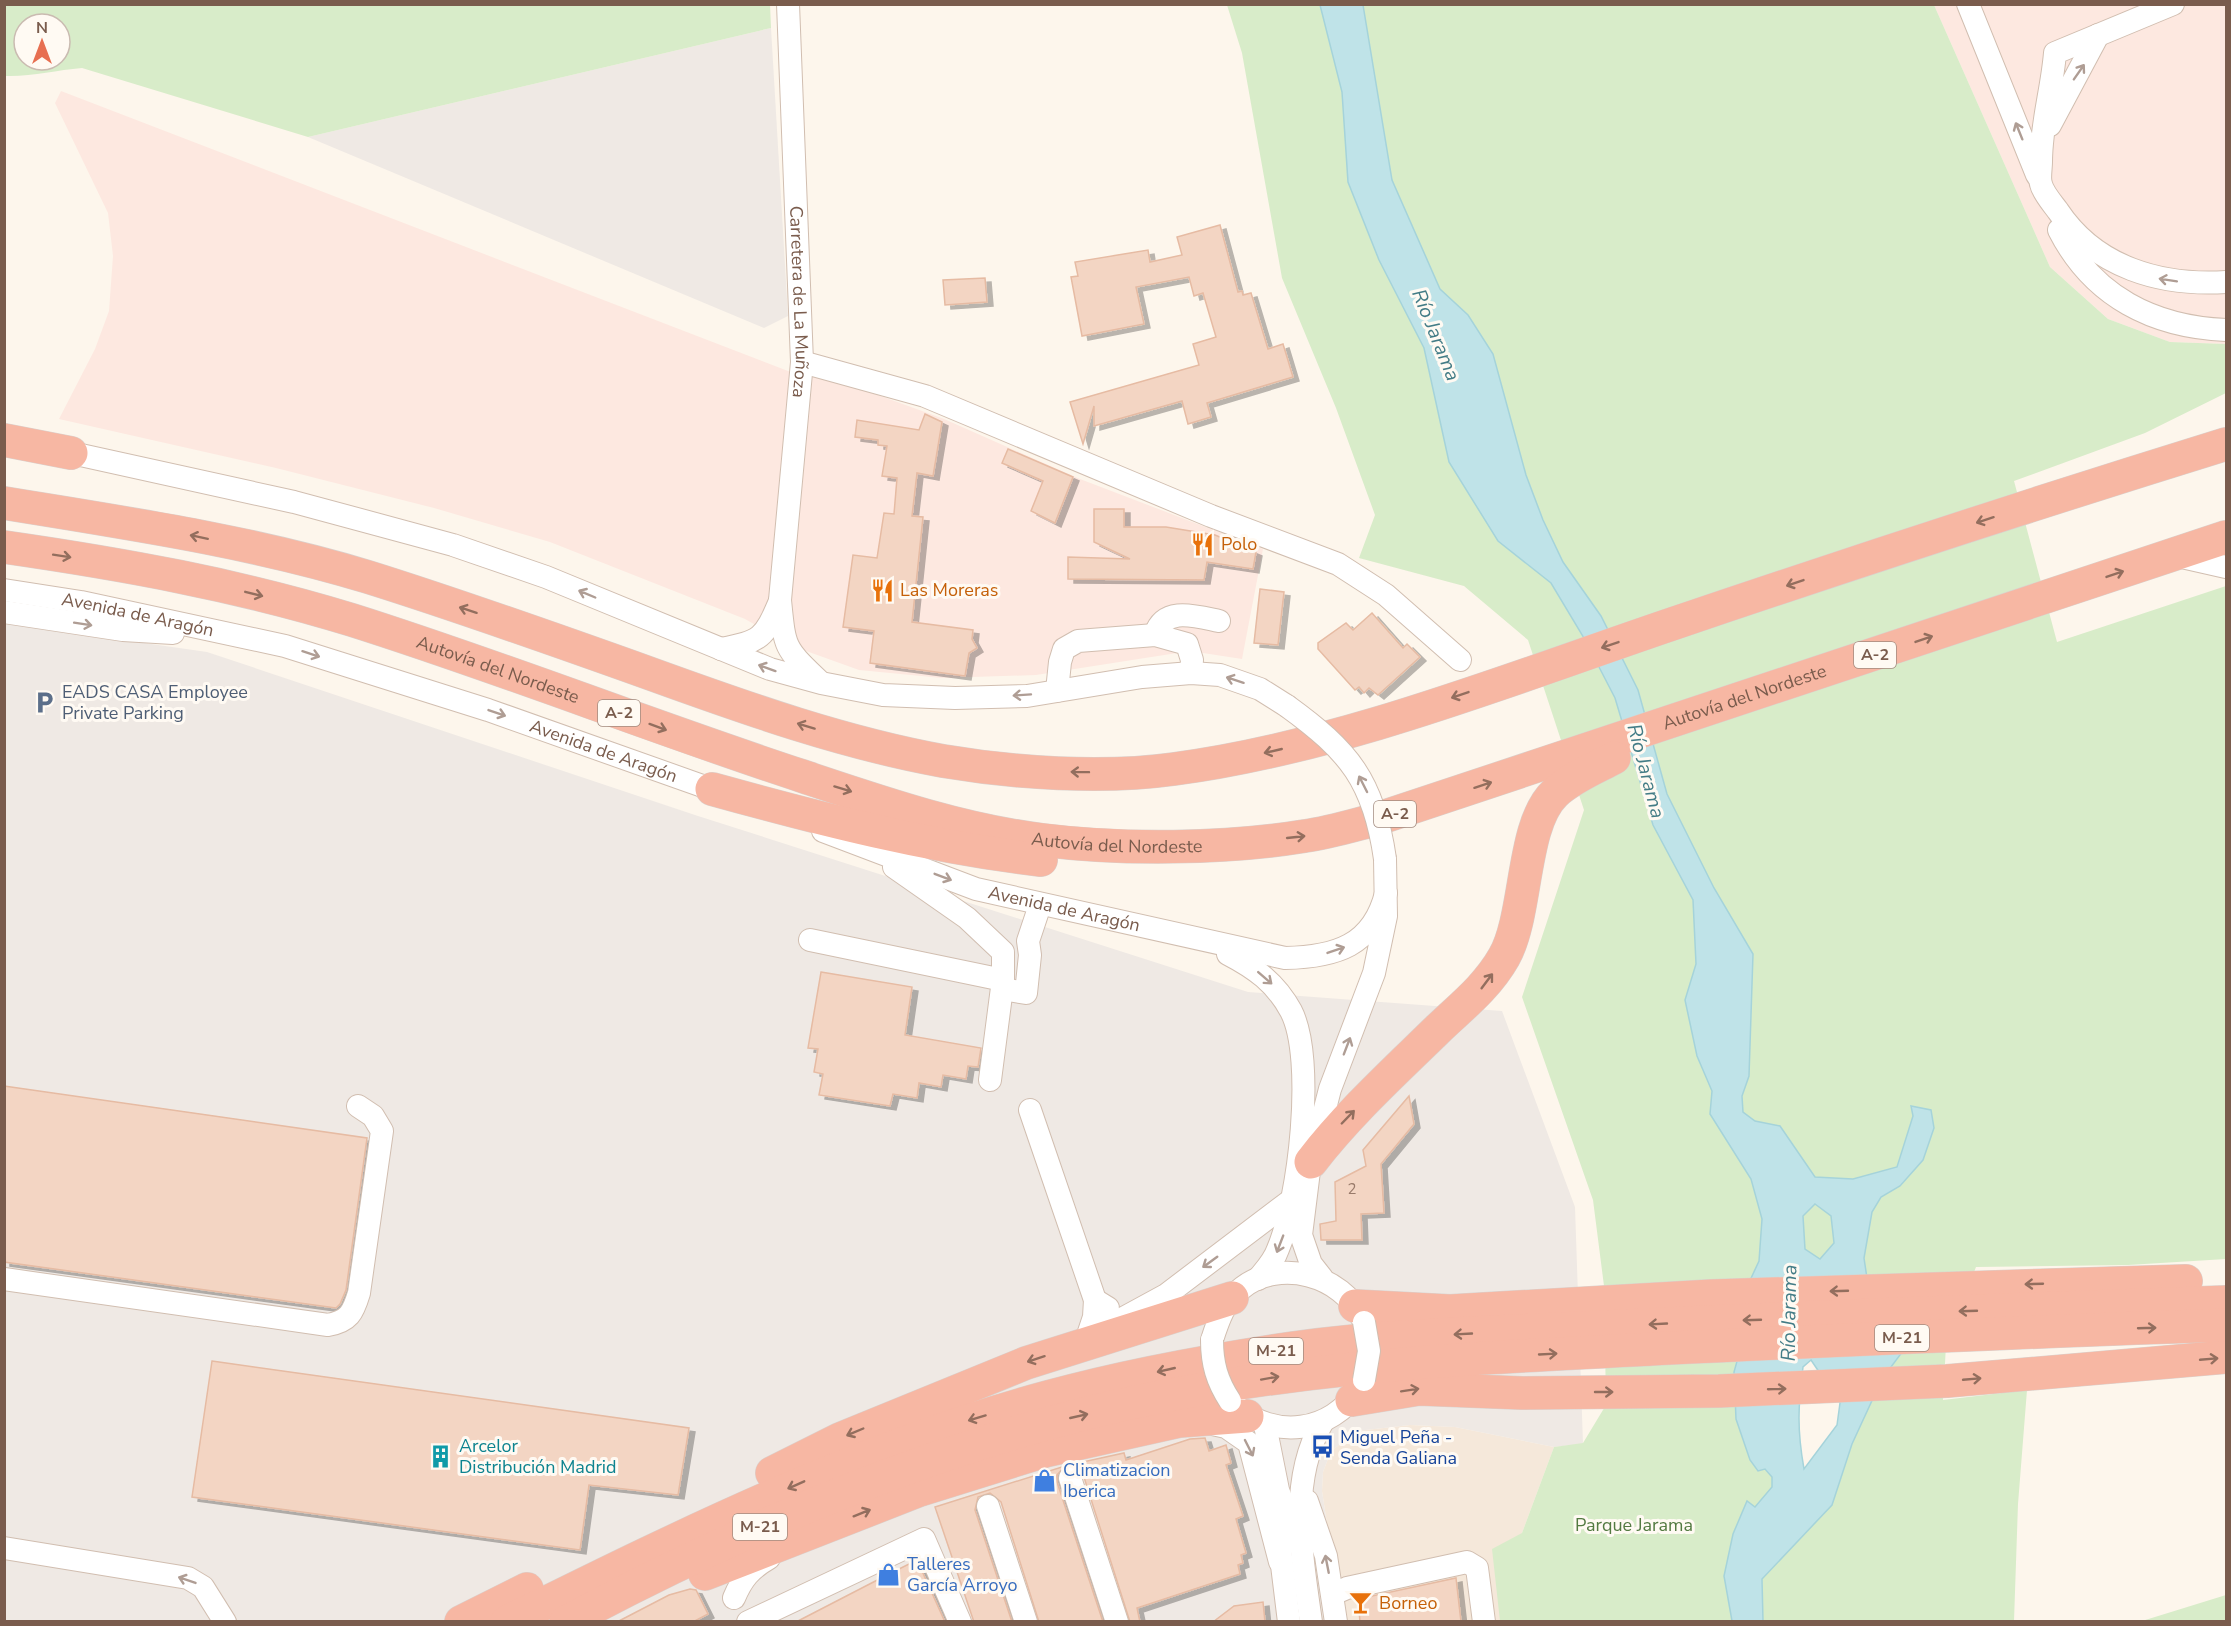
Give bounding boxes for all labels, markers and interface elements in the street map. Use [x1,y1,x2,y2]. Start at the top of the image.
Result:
north arrow [12,12,72,72]
text: N [36,17,48,39]
one-way arrow [2073,65,2085,81]
one-way arrow [2013,122,2024,140]
street label: Carretera de La Muñoza [784,205,814,399]
one-way arrow [2159,275,2179,286]
water label: Río Jarama [1405,285,1467,385]
one-way arrow [1976,515,1995,526]
one-way arrow [190,531,210,542]
restaurant icon: Polo [1190,531,1216,557]
place label: Polo [1221,532,1257,556]
one-way arrow [52,550,72,561]
one-way arrow [2105,568,2124,579]
restaurant icon: Las Moreras [869,577,895,603]
place label: Las Moreras [900,578,998,602]
one-way arrow [1786,578,1805,589]
street label: Avenida de Aragón [60,587,216,642]
one-way arrow [244,588,263,600]
one-way arrow [578,588,597,599]
one-way arrow [459,604,478,615]
one-way arrow [73,618,92,629]
street label: Autovía del Nordeste [413,630,583,709]
one-way arrow [1914,633,1933,644]
one-way arrow [1601,640,1620,651]
road number: A-2 [1854,642,1896,668]
one-way arrow [301,649,320,660]
street label: Autovía del Nordeste [1659,659,1829,735]
one-way arrow [758,661,777,672]
one-way arrow [1226,674,1245,685]
place label: EADS CASA Employee Private Parking [62,680,248,725]
parking icon: EADS CASA Employee Private Parking [31,689,57,715]
one-way arrow [1012,690,1032,701]
one-way arrow [1451,690,1470,701]
road number: A-2 [598,700,640,726]
one-way arrow [487,709,506,720]
street label: Avenida de Aragón [526,714,681,788]
one-way arrow [797,720,816,731]
water label: Río Jarama [1620,721,1672,821]
one-way arrow [648,723,667,734]
one-way arrow [1264,745,1283,757]
one-way arrow [1071,766,1091,778]
one-way arrow [1357,775,1368,793]
one-way arrow [1473,779,1492,790]
one-way arrow [833,785,852,796]
road number: A-2 [1374,801,1416,827]
street label: Autovía del Nordeste [1030,827,1203,859]
one-way arrow [1285,831,1305,842]
one-way arrow [933,872,952,883]
street label: Avenida de Aragón [986,880,1142,937]
one-way arrow [1326,944,1345,955]
one-way arrow [1258,971,1273,985]
one-way arrow [1481,973,1494,989]
one-way arrow [1342,1037,1353,1056]
one-way arrow [1341,1110,1356,1125]
house number: 2 [1347,1179,1357,1199]
one-way arrow [1274,1234,1285,1253]
one-way arrow [1203,1256,1219,1268]
water label: Río Jarama [1775,1264,1803,1362]
one-way arrow [2024,1279,2044,1290]
one-way arrow [1829,1286,1849,1297]
one-way arrow [1958,1306,1978,1317]
one-way arrow [1742,1314,1762,1326]
one-way arrow [1649,1319,1669,1330]
one-way arrow [2137,1322,2157,1333]
road number: M-21 [1875,1325,1929,1351]
one-way arrow [1454,1329,1474,1340]
road number: M-21 [1249,1338,1303,1364]
one-way arrow [1537,1349,1557,1360]
one-way arrow [2198,1353,2218,1364]
one-way arrow [1027,1355,1046,1366]
one-way arrow [1156,1365,1176,1376]
one-way arrow [1259,1372,1279,1383]
one-way arrow [1962,1374,1982,1385]
one-way arrow [1767,1383,1787,1394]
one-way arrow [1399,1385,1419,1396]
one-way arrow [1594,1386,1614,1398]
one-way arrow [1069,1409,1088,1421]
one-way arrow [968,1413,987,1424]
place label: Miguel Peña - Senda Galiana [1340,1425,1457,1470]
one-way arrow [846,1427,865,1438]
place label: Arcelor Distribución Madrid [459,1434,617,1479]
bus stop icon: Miguel Peña - Senda Galiana [1309,1434,1335,1460]
one-way arrow [1244,1439,1255,1457]
building icon: Arcelor Distribución Madrid [428,1443,454,1469]
place label: Climatizacion Iberica [1063,1458,1171,1503]
shop icon: Climatizacion Iberica [1032,1467,1058,1493]
one-way arrow [788,1480,806,1491]
one-way arrow [852,1507,870,1518]
park label: Parque Jarama [1575,1513,1693,1537]
road number: M-21 [733,1514,787,1540]
place label: Talleres García Arroyo [907,1552,1018,1597]
one-way arrow [1321,1554,1332,1574]
shop icon: Talleres García Arroyo [876,1561,902,1587]
one-way arrow [178,1574,197,1585]
bar icon: Borneo [1348,1590,1374,1616]
place label: Borneo [1379,1591,1437,1615]

